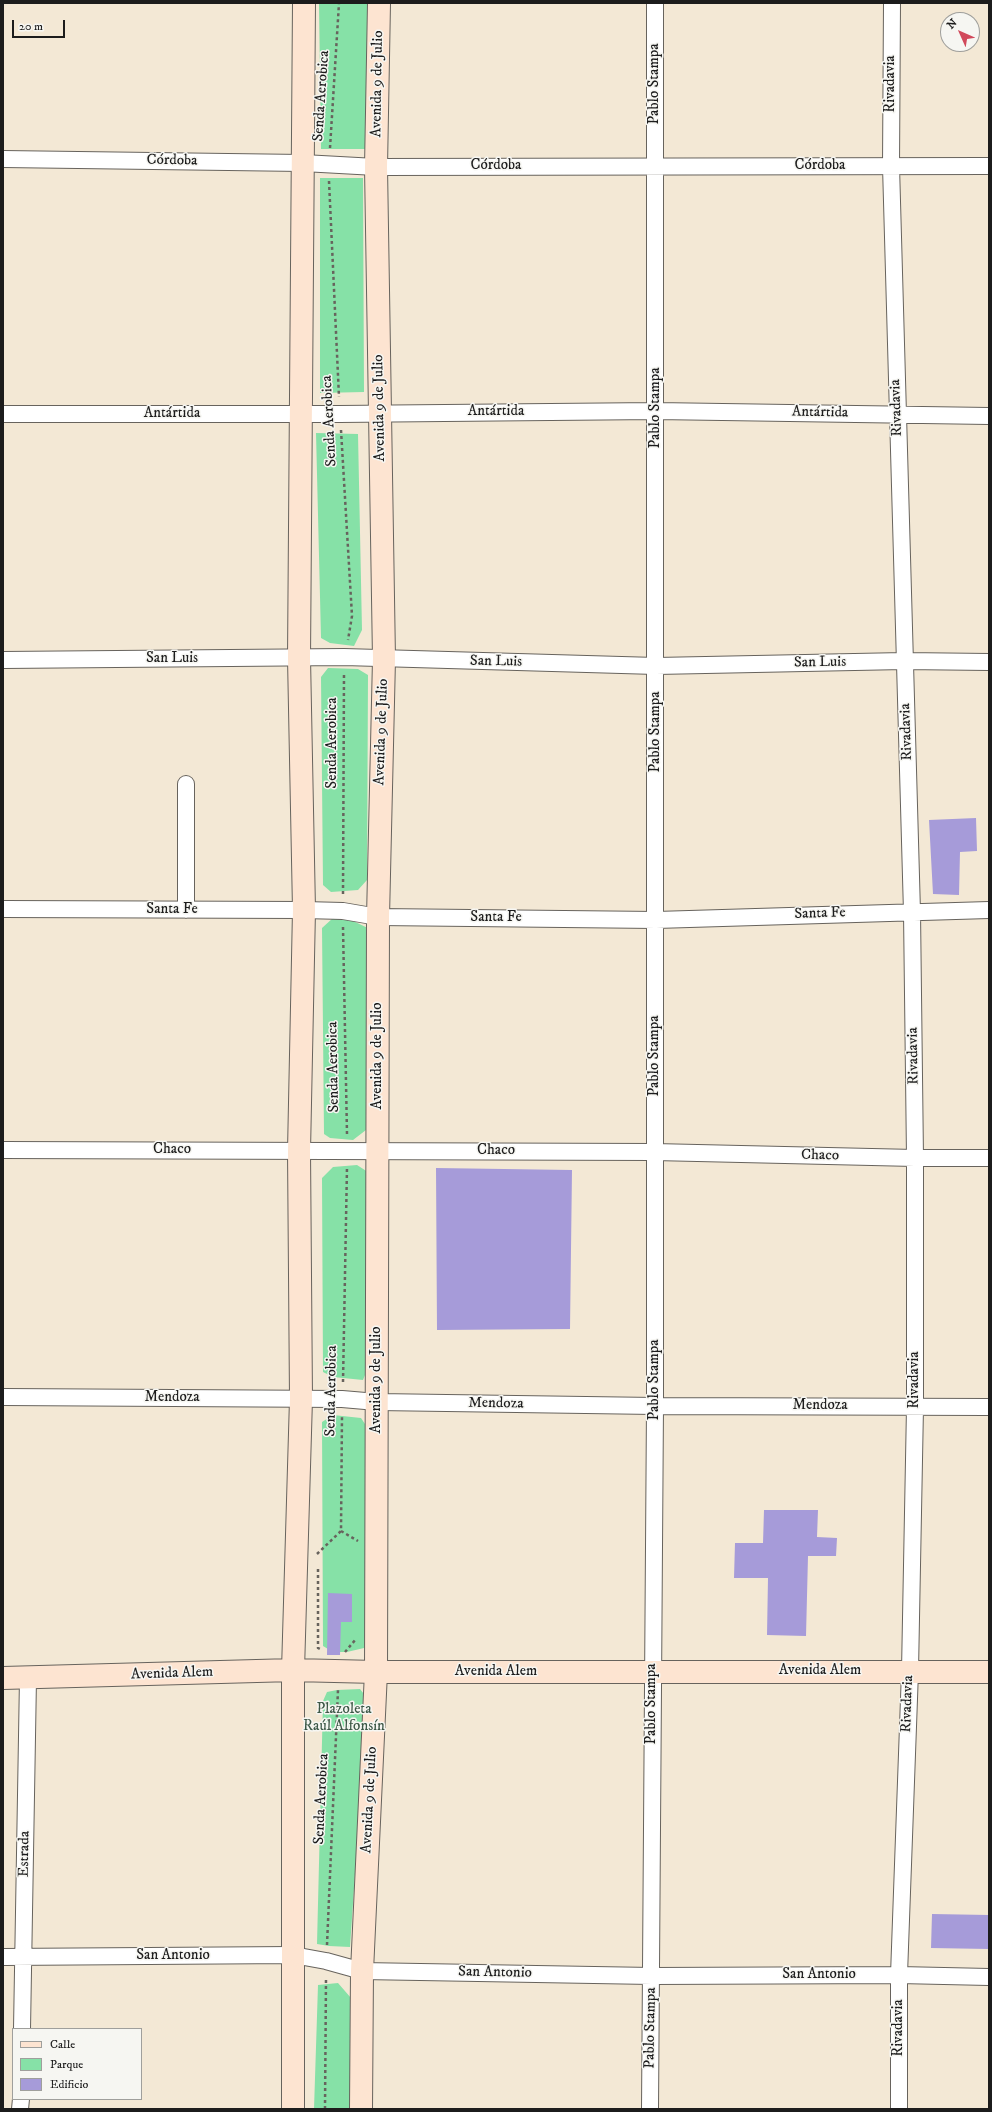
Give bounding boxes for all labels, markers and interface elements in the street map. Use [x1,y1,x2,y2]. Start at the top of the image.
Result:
scale bar [14,12,67,38]
north arrow [940,12,980,52]
text: N [944,16,960,32]
text: 20 m [19,19,43,34]
street label: Avenida 9 de Julio [368,30,388,138]
street label: Pablo Stampa [646,43,664,125]
street label: Senda Aerobica [310,50,334,142]
street label: Rivadavia [882,55,900,113]
street label: Córdoba [146,152,198,170]
street label: Córdoba [471,157,521,175]
street label: Córdoba [795,157,845,175]
street label: Avenida 9 de Julio [370,354,390,462]
street label: Pablo Stampa [647,367,665,449]
street label: Senda Aerobica [319,375,341,467]
street label: Rivadavia [887,379,907,437]
street label: Antártida [468,403,524,421]
street label: Antártida [792,404,848,422]
street label: Antártida [144,405,200,423]
street label: San Luis [146,650,198,668]
street label: San Luis [470,653,522,671]
street label: San Luis [794,654,846,672]
street label: Avenida 9 de Julio [371,678,393,786]
street label: Pablo Stampa [647,691,665,773]
street label: Senda Aerobica [324,697,342,789]
street label: Rivadavia [897,703,917,761]
street label: Santa Fe [146,901,198,919]
street label: Santa Fe [794,904,846,924]
street label: Santa Fe [470,909,522,927]
street label: Avenida 9 de Julio [369,1002,387,1110]
street label: Pablo Stampa [646,1015,664,1097]
street label: Senda Aerobica [324,1021,344,1113]
street label: Rivadavia [904,1027,924,1085]
street label: Chaco [153,1141,191,1159]
street label: Chaco [477,1142,515,1160]
street label: Chaco [801,1147,839,1165]
street label: Avenida 9 de Julio [368,1326,386,1434]
street label: Pablo Stampa [646,1339,664,1421]
street label: Senda Aerobica [322,1345,342,1437]
street label: Rivadavia [906,1351,924,1409]
street label: Mendoza [144,1389,200,1407]
street label: Mendoza [468,1395,524,1413]
street label: Mendoza [792,1397,848,1415]
street label: Avenida Alem [779,1662,861,1680]
street label: Avenida Alem [455,1663,537,1681]
street label: Pablo Stampa [643,1663,661,1745]
street label: Avenida Alem [131,1664,213,1684]
street label: Rivadavia [898,1675,918,1733]
park label: Plazoleta Raúl Alfonsín [303,1701,385,1736]
street label: Avenida 9 de Julio [358,1746,382,1854]
street label: Senda Aerobica [311,1753,333,1845]
street label: Estrada [16,1831,34,1877]
street label: San Antonio [136,1947,210,1965]
street label: San Antonio [458,1963,532,1983]
street label: San Antonio [782,1966,856,1984]
street label: Pablo Stampa [641,1987,661,2069]
street label: Rivadavia [890,1999,908,2057]
legend [12,2028,142,2100]
text: Calle [50,2037,75,2052]
text: Parque [50,2057,83,2072]
text: Edificio [50,2077,88,2092]

